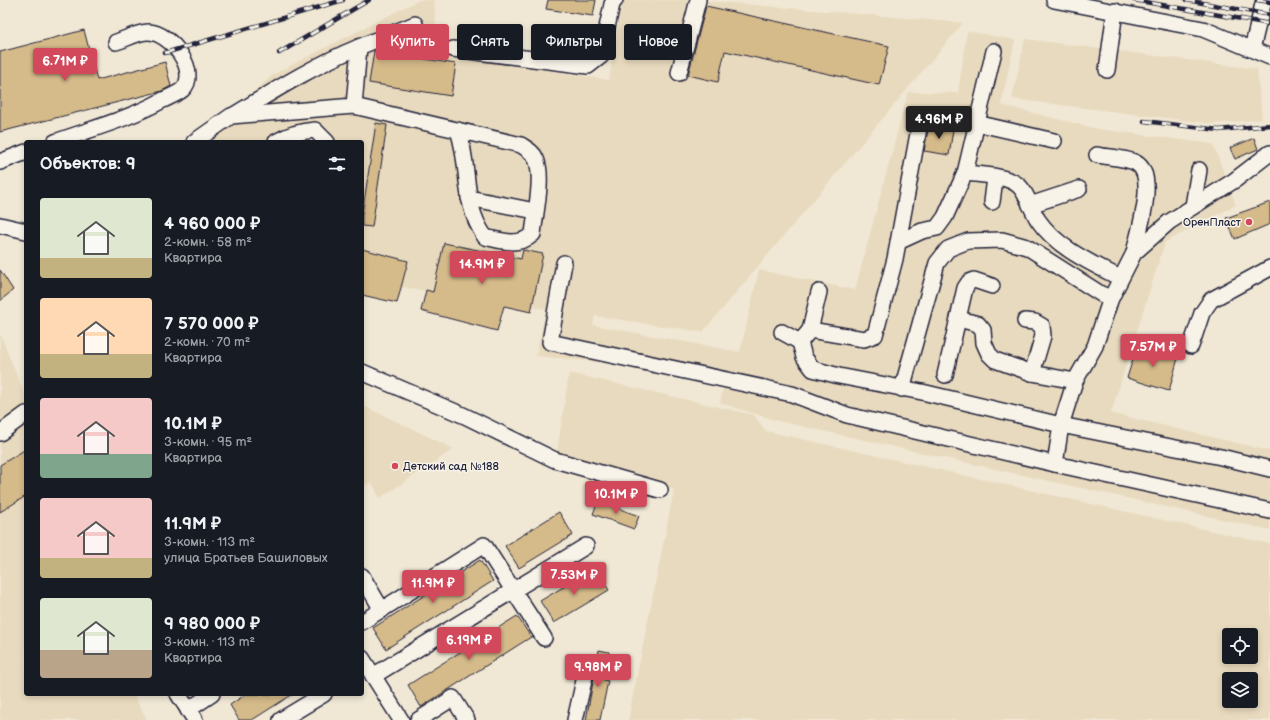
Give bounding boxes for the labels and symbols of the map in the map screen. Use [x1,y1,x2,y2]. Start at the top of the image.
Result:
pin: 6.71M ₽ [28,48,102,82]
pin: 4.96M ₽ [902,106,976,140]
place label: ОренПласт [1183,216,1241,229]
marker: ОренПласт [1244,217,1254,227]
pin: 14.9M ₽ [445,251,519,285]
pin: 7.57M ₽ [1116,334,1190,368]
place label: Детский сад №188 [403,460,499,473]
marker: Детский сад №188 [390,461,400,471]
pin: 10.1M ₽ [579,481,653,515]
pin: 7.53M ₽ [537,562,611,596]
pin: 11.9M ₽ [396,570,470,604]
pin: 6.19M ₽ [432,627,506,661]
pin: 9.98M ₽ [561,654,635,688]

